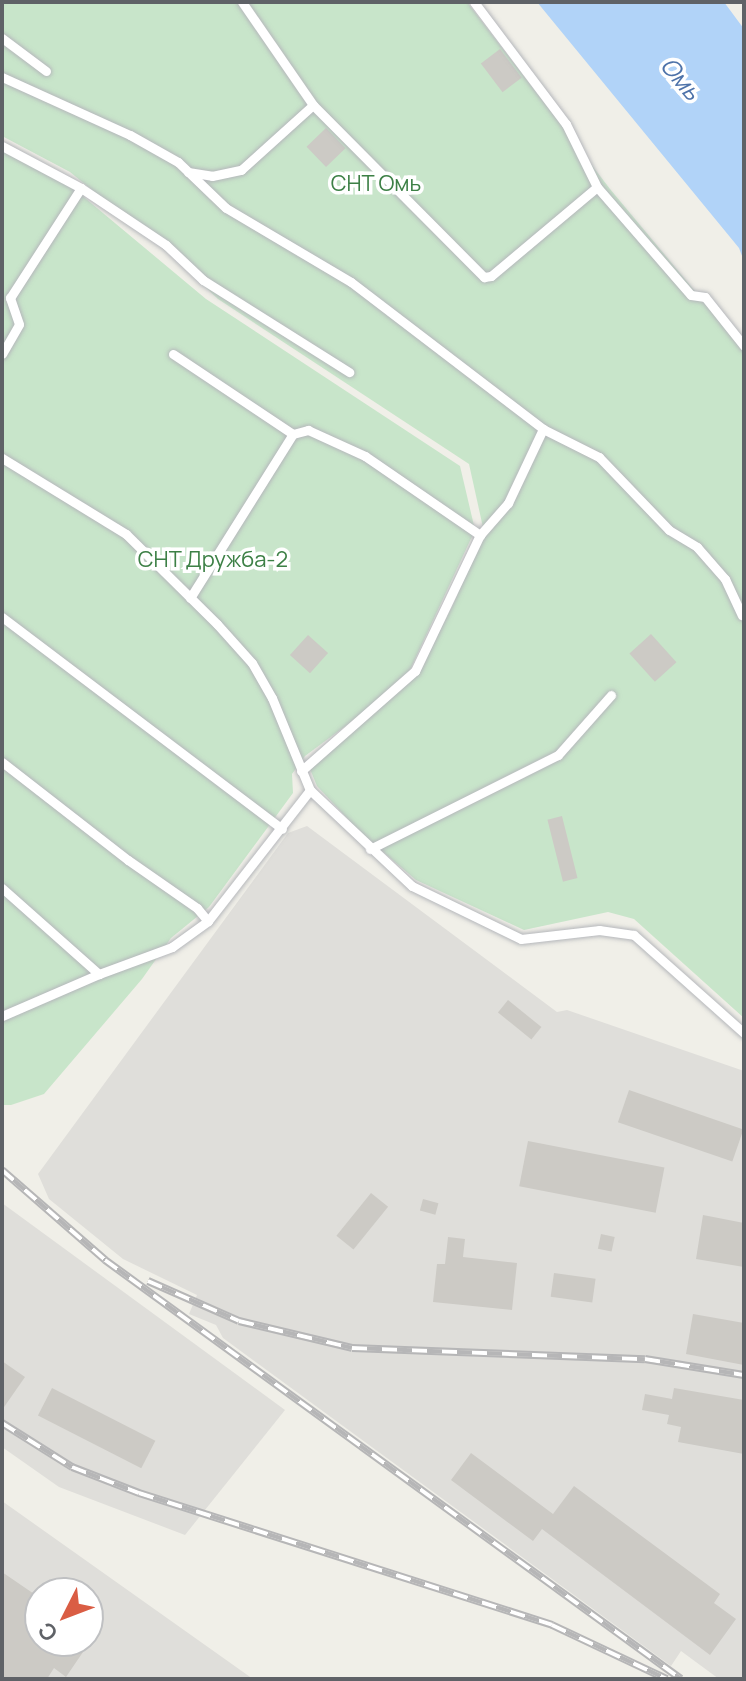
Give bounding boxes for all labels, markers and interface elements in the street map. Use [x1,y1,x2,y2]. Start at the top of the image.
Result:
water label: Омь [655,51,707,105]
park label: СНТ Омь [330,171,422,197]
park label: СНТ Дружба-2 [138,547,288,573]
north arrow [24,1577,104,1657]
text: С [31,1616,64,1648]

